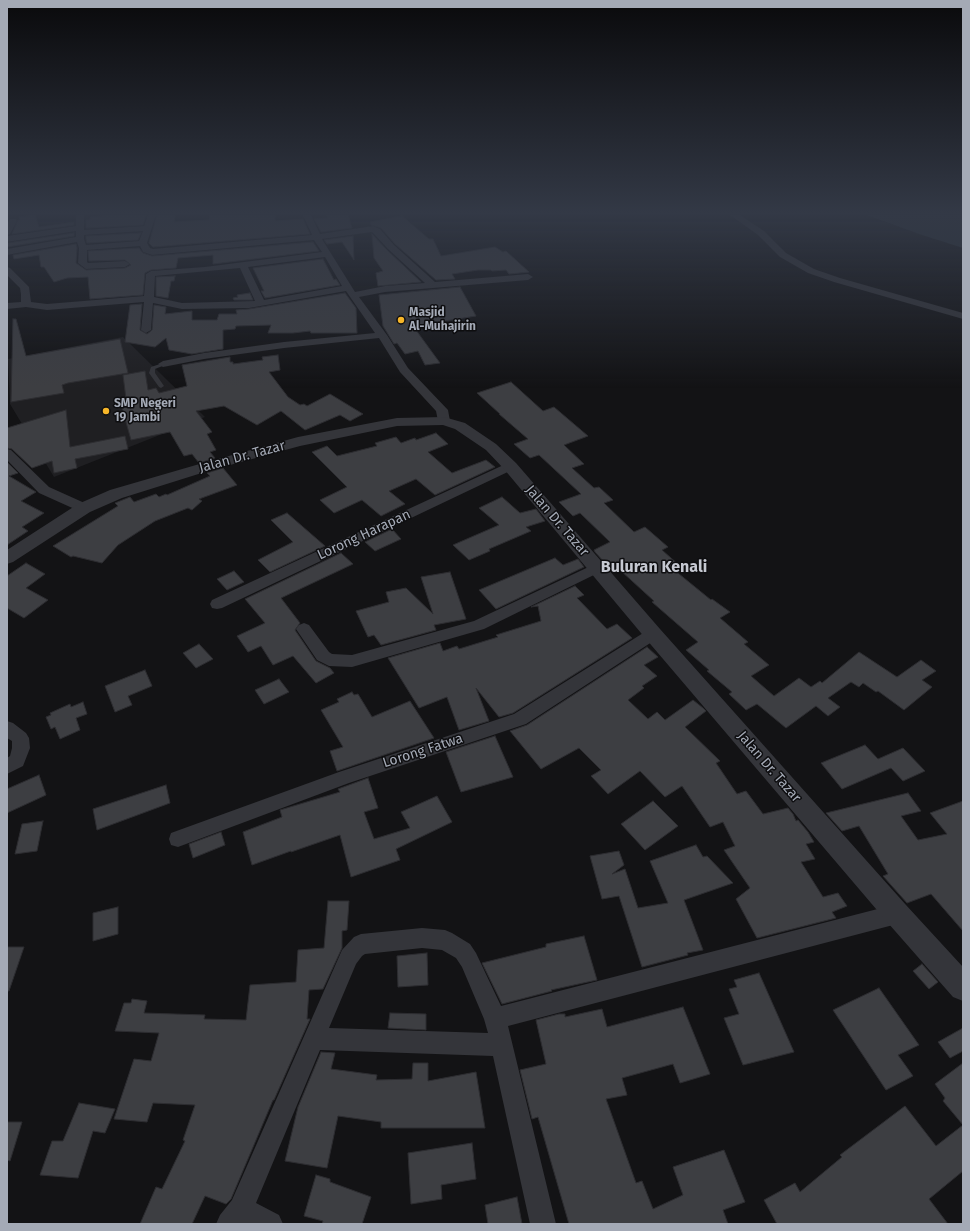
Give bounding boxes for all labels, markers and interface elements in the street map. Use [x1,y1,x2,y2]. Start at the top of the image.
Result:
place label: Masjid Al-Muhajirin [409,306,476,334]
marker: Masjid Al-Muhajirin [396,315,406,325]
place label: SMP Negeri 19 Jambi [114,397,176,425]
marker: SMP Negeri 19 Jambi [101,406,111,416]
street label: Jalan Dr. Tazar [197,437,287,477]
street label: Jalan Dr. Tazar [522,482,592,560]
street label: Lorong Harapan [315,506,413,564]
district label: Buluran Kenali [601,558,707,578]
street label: Jalan Dr. Tazar [734,728,804,806]
street label: Lorong Fatwa [381,730,465,772]

